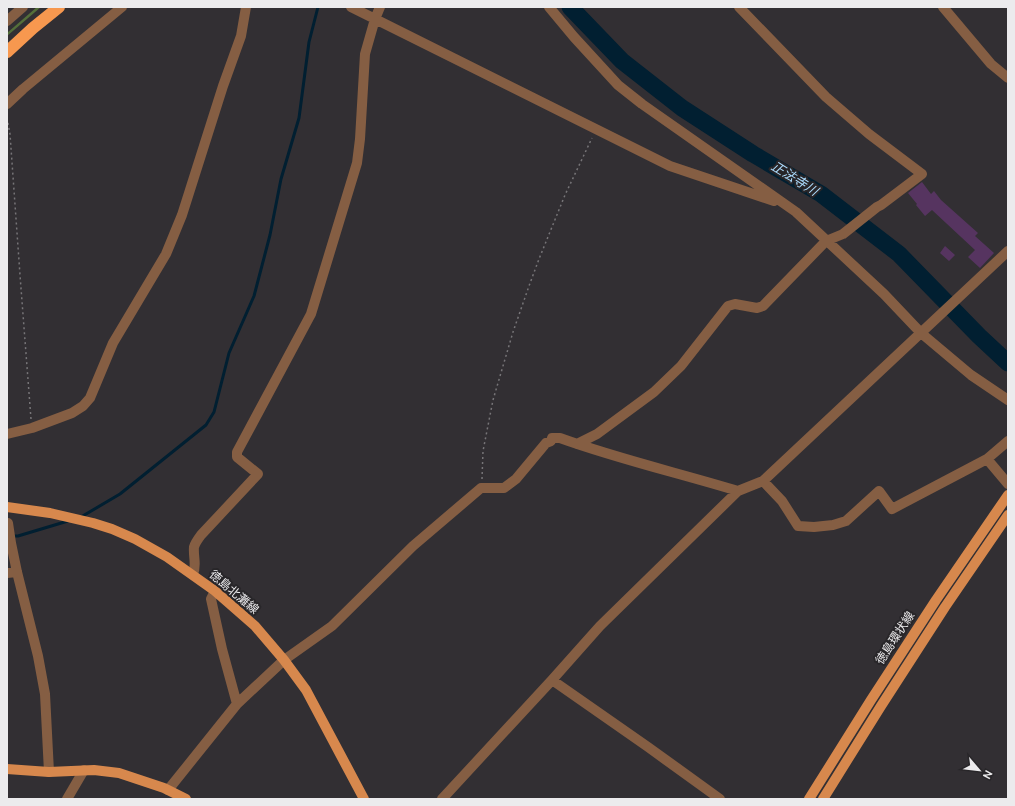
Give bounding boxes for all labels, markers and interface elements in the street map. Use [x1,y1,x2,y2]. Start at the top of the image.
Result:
water label: 正法寺川 [769,158,822,199]
street label: 徳島北灘線 [207,567,261,616]
street label: 徳島環状線 [873,609,916,666]
north arrow [959,750,999,790]
text: N [981,768,995,781]

